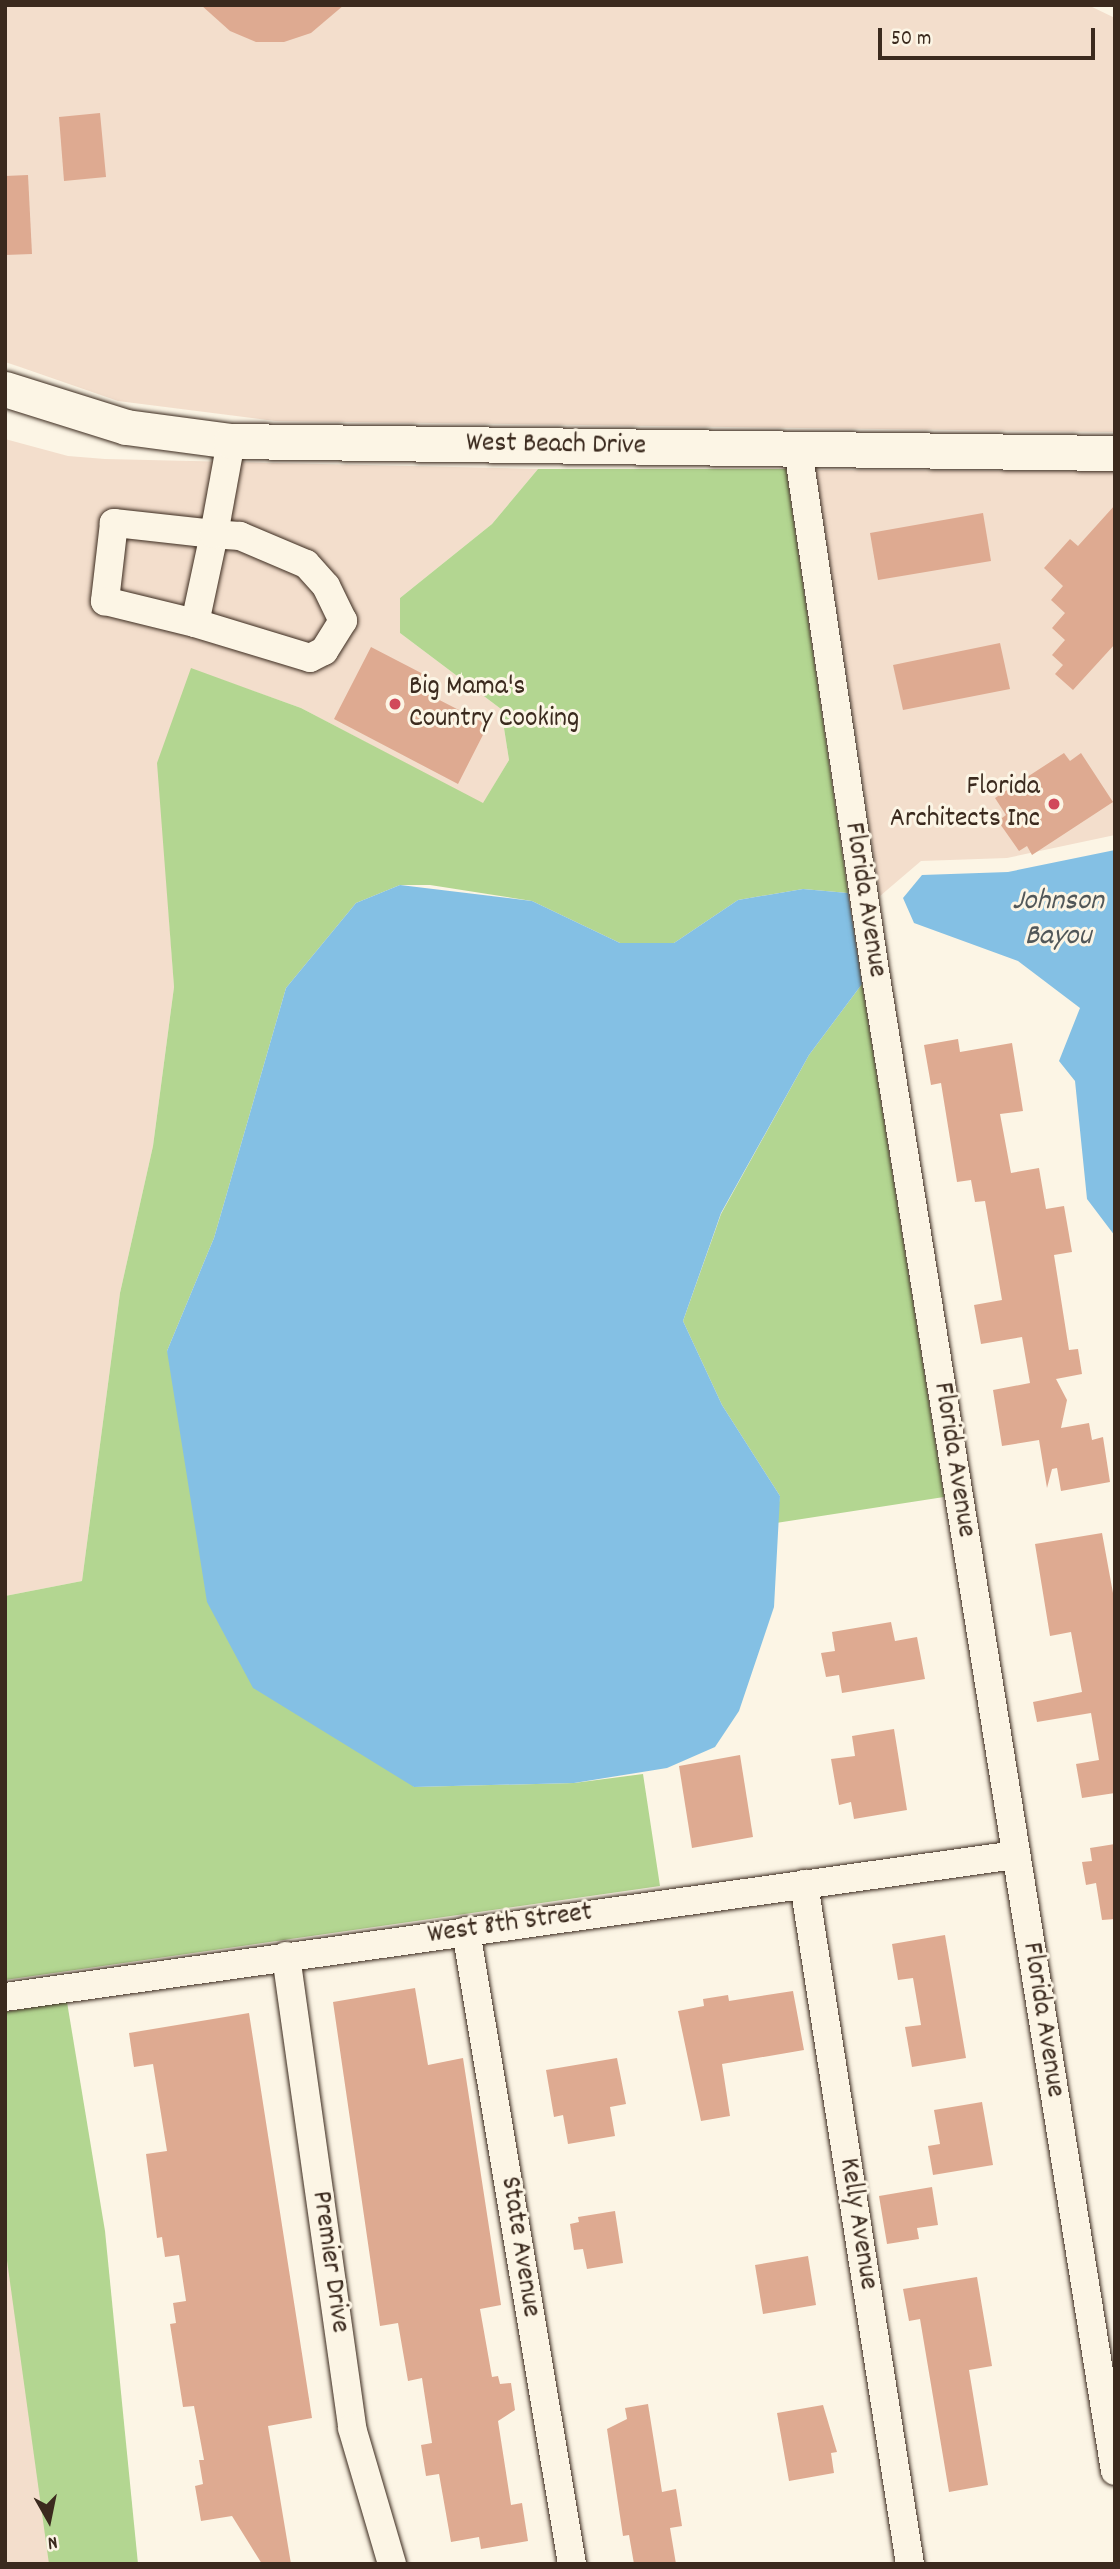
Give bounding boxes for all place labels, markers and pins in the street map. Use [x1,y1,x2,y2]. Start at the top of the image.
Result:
place label: Big Mama's Country Cooking [409,671,579,737]
marker: Big Mama's Country Cooking [387,696,403,712]
place label: Florida Architects Inc [890,771,1040,837]
marker: Florida Architects Inc [1046,796,1062,812]

